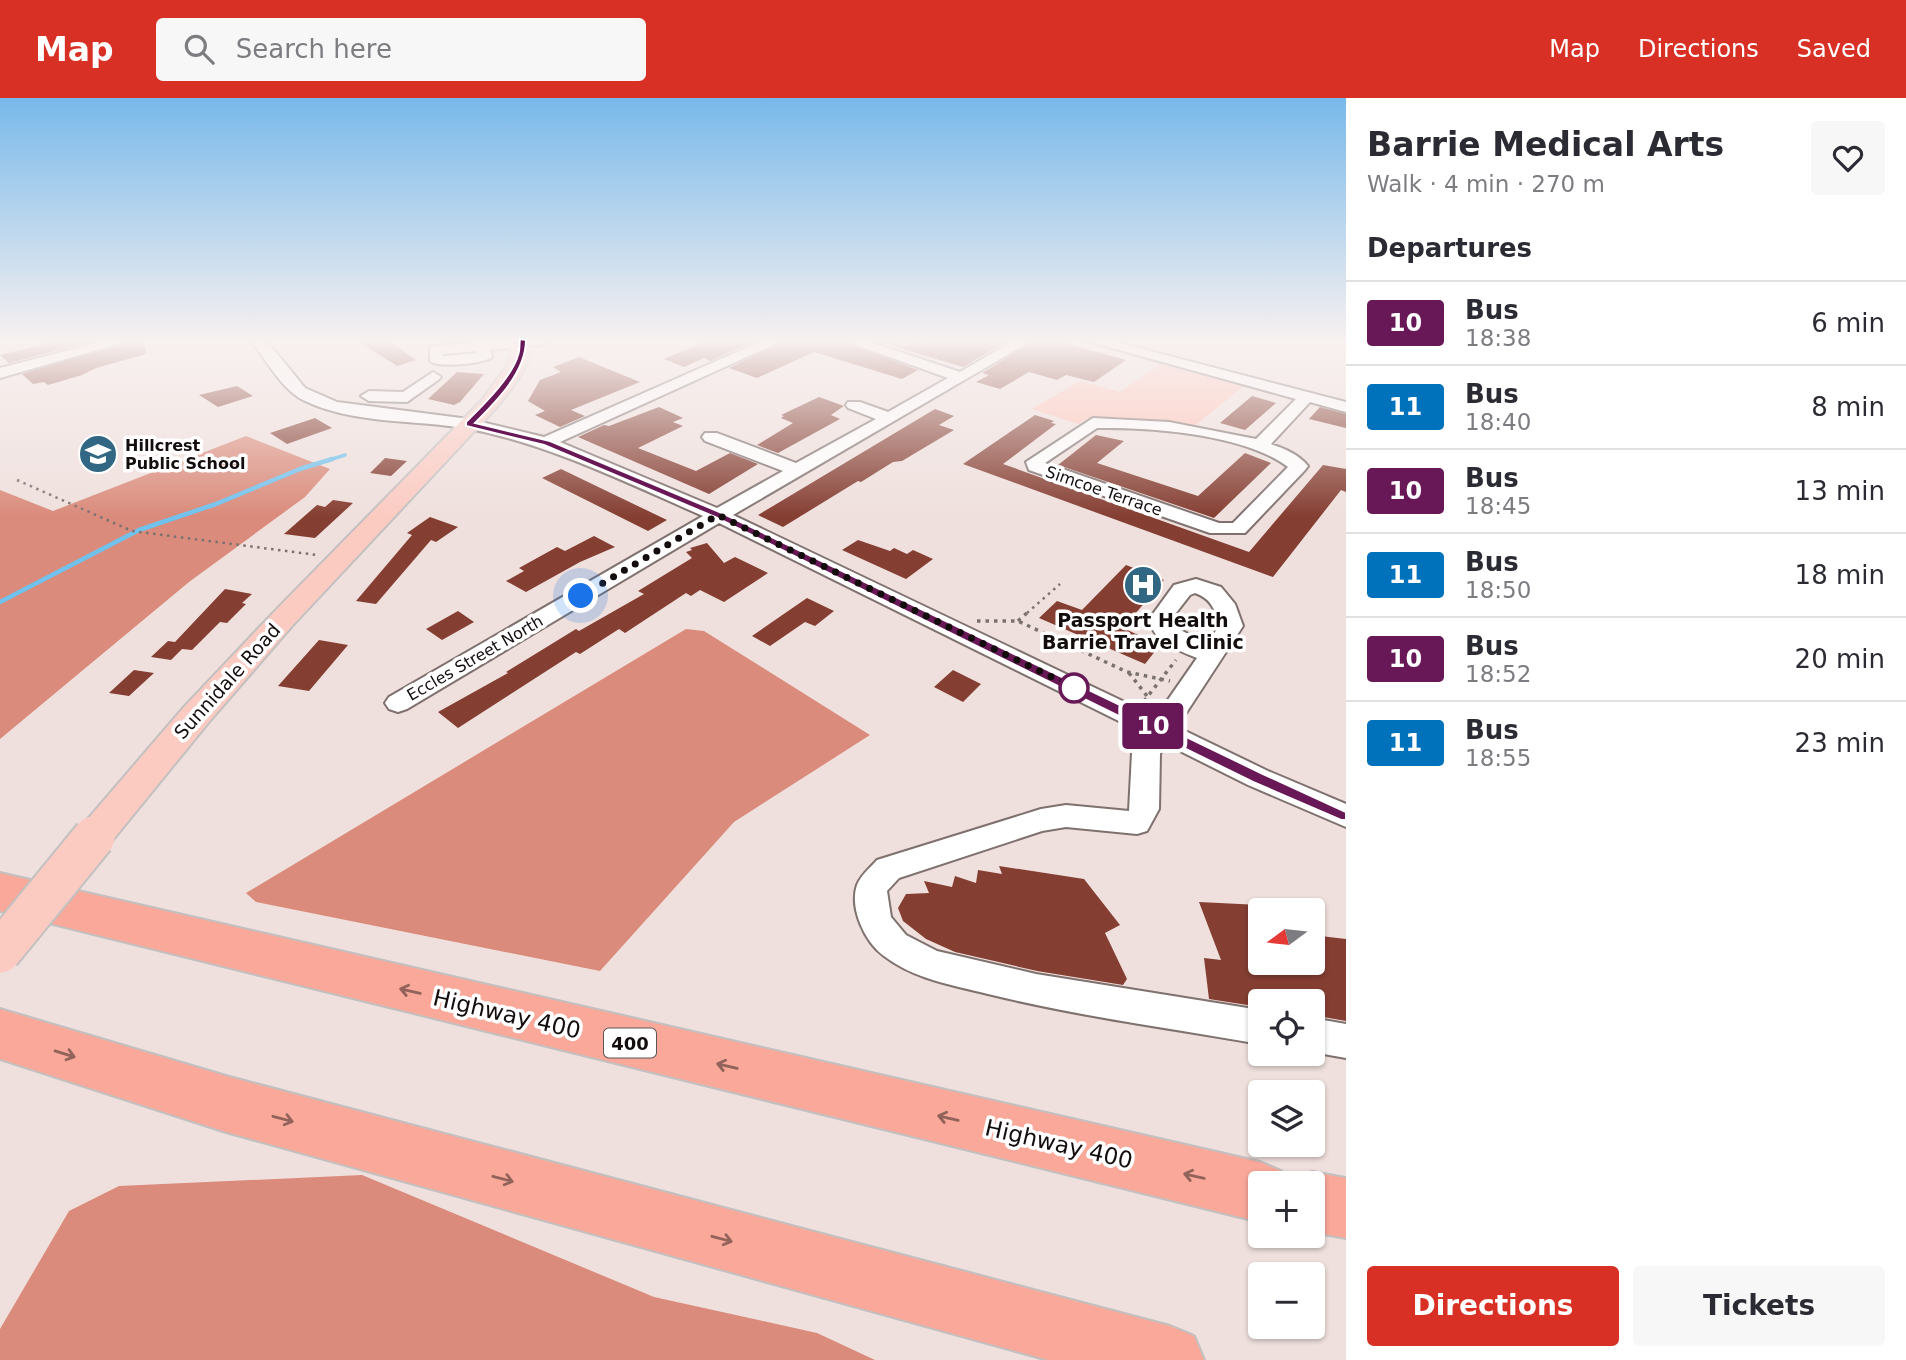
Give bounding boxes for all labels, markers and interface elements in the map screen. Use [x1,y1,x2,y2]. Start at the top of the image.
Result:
search box [156,18,646,81]
text: Map [35,30,114,69]
icon: search [180,30,218,68]
text: Search here [236,34,392,64]
text: Map [1549,35,1600,63]
text: Directions [1638,35,1759,63]
text: Saved [1797,35,1871,63]
button: heart [1811,121,1885,195]
text: Barrie Medical Arts [1367,125,1724,164]
text: Walk · 4 min · 270 m [1367,171,1605,197]
text: Departures [1367,233,1532,263]
text: Bus [1465,295,1519,325]
text: 6 min [1811,308,1885,338]
text: 10 [1389,309,1422,337]
text: 18:38 [1465,325,1531,351]
text: Bus [1465,379,1519,409]
text: 8 min [1811,392,1885,422]
text: 11 [1389,393,1422,421]
text: 18:40 [1465,409,1531,435]
school or university icon: Hillcrest Public School [77,433,119,475]
place label: Hillcrest Public School [125,436,245,473]
street label: Simcoe Terrace [1043,462,1165,520]
text: Bus [1465,463,1519,493]
text: 13 min [1795,476,1885,506]
text: 10 [1389,477,1422,505]
text: 18:45 [1465,493,1531,519]
text: Bus [1465,547,1519,577]
text: 18 min [1795,560,1885,590]
text: 11 [1389,561,1422,589]
hospital icon: Passport Health Barrie Travel Clinic [1122,564,1164,606]
text: 18:50 [1465,577,1531,603]
your location [563,578,598,613]
place label: Passport Health Barrie Travel Clinic [1042,609,1244,653]
street label: Eccles Street North [404,611,546,705]
street label: Sunnidale Road [169,619,285,743]
text: Bus [1465,631,1519,661]
text: 20 min [1795,644,1885,674]
text: 10 [1389,645,1422,673]
text: 18:52 [1465,661,1531,687]
unlabelled marker [1059,673,1089,703]
line badge: 10 [1122,703,1184,749]
text: 10 [1136,712,1170,740]
text: Bus [1465,715,1519,745]
text: 23 min [1795,728,1885,758]
text: 11 [1389,729,1422,757]
text: 18:55 [1465,745,1531,771]
north arrow [1248,898,1325,975]
map controls [1248,898,1325,1339]
one-way arrow [399,984,422,997]
street label: Highway 400 [431,984,583,1044]
button: locate [1248,989,1325,1066]
road number: 400 [604,1028,656,1058]
one-way arrow [54,1048,76,1061]
one-way arrow [716,1059,739,1072]
button: layers [1248,1080,1325,1157]
one-way arrow [937,1111,960,1124]
one-way arrow [272,1114,294,1127]
street label: Highway 400 [983,1114,1135,1174]
one-way arrow [1183,1169,1206,1183]
button: + [1248,1171,1325,1248]
one-way arrow [491,1173,513,1186]
one-way arrow [711,1233,733,1246]
button: − [1248,1262,1325,1339]
button: Directions [1367,1266,1619,1346]
button: Tickets [1633,1266,1885,1346]

